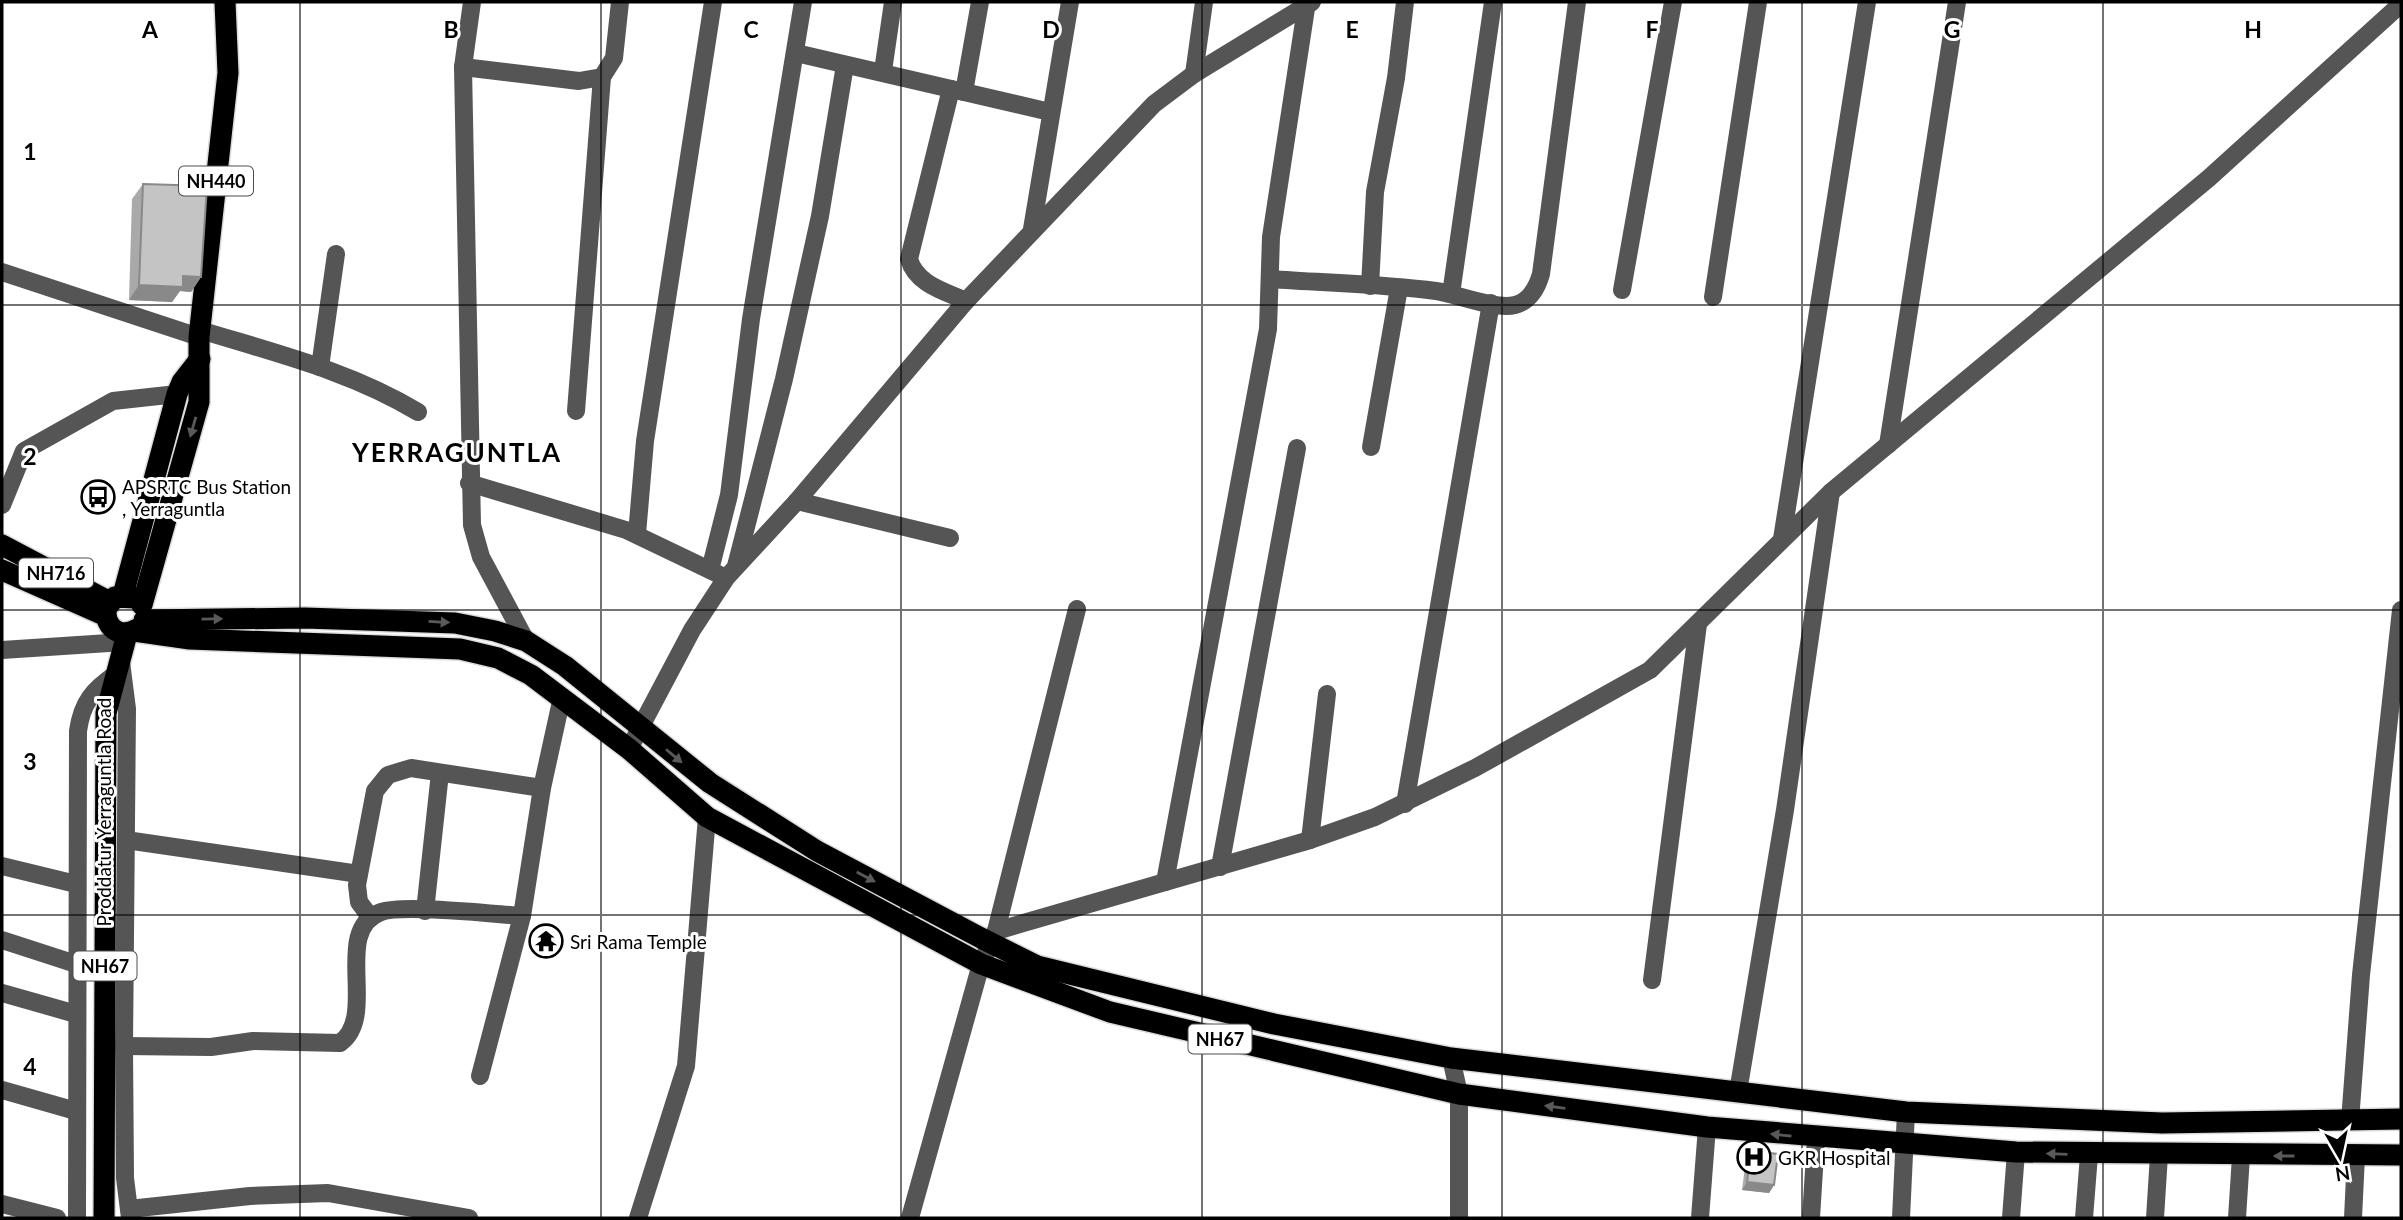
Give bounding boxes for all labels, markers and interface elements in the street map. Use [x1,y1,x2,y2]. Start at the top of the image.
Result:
text: A [141,15,159,43]
text: B [443,15,459,43]
text: C [743,15,759,43]
text: D [1042,15,1060,43]
text: E [1345,15,1359,43]
text: F [1645,15,1659,43]
text: G [1944,15,1960,43]
text: H [2244,15,2262,43]
text: 1 [23,137,37,165]
road number: NH440 [179,166,253,196]
one-way arrow [187,416,197,437]
district label: YERRAGUNTLA [351,436,562,468]
text: 2 [23,442,37,470]
place label: APSRTC Bus Station , Yerraguntla [122,475,291,520]
bus stop icon: APSRTC Bus Station , Yerraguntla [79,478,117,516]
road number: NH716 [19,558,93,588]
one-way arrow [201,613,223,625]
one-way arrow [428,617,450,628]
street label: Proddatur Yerraguntla Road [92,698,115,926]
text: 3 [23,747,37,775]
one-way arrow [665,748,683,764]
one-way arrow [856,871,876,883]
temple icon: Sri Rama Temple [527,922,565,960]
place label: Sri Rama Temple [570,930,707,953]
road number: NH67 [74,951,136,981]
road number: NH67 [1188,1024,1252,1054]
text: 4 [23,1052,37,1080]
one-way arrow [1544,1101,1566,1112]
north arrow [2305,1122,2375,1192]
one-way arrow [1770,1129,1792,1140]
hospital icon: GKR Hospital [1735,1138,1773,1176]
place label: GKR Hospital [1778,1146,1890,1169]
one-way arrow [2045,1148,2067,1159]
one-way arrow [2273,1150,2295,1162]
text: N [2334,1162,2352,1187]

